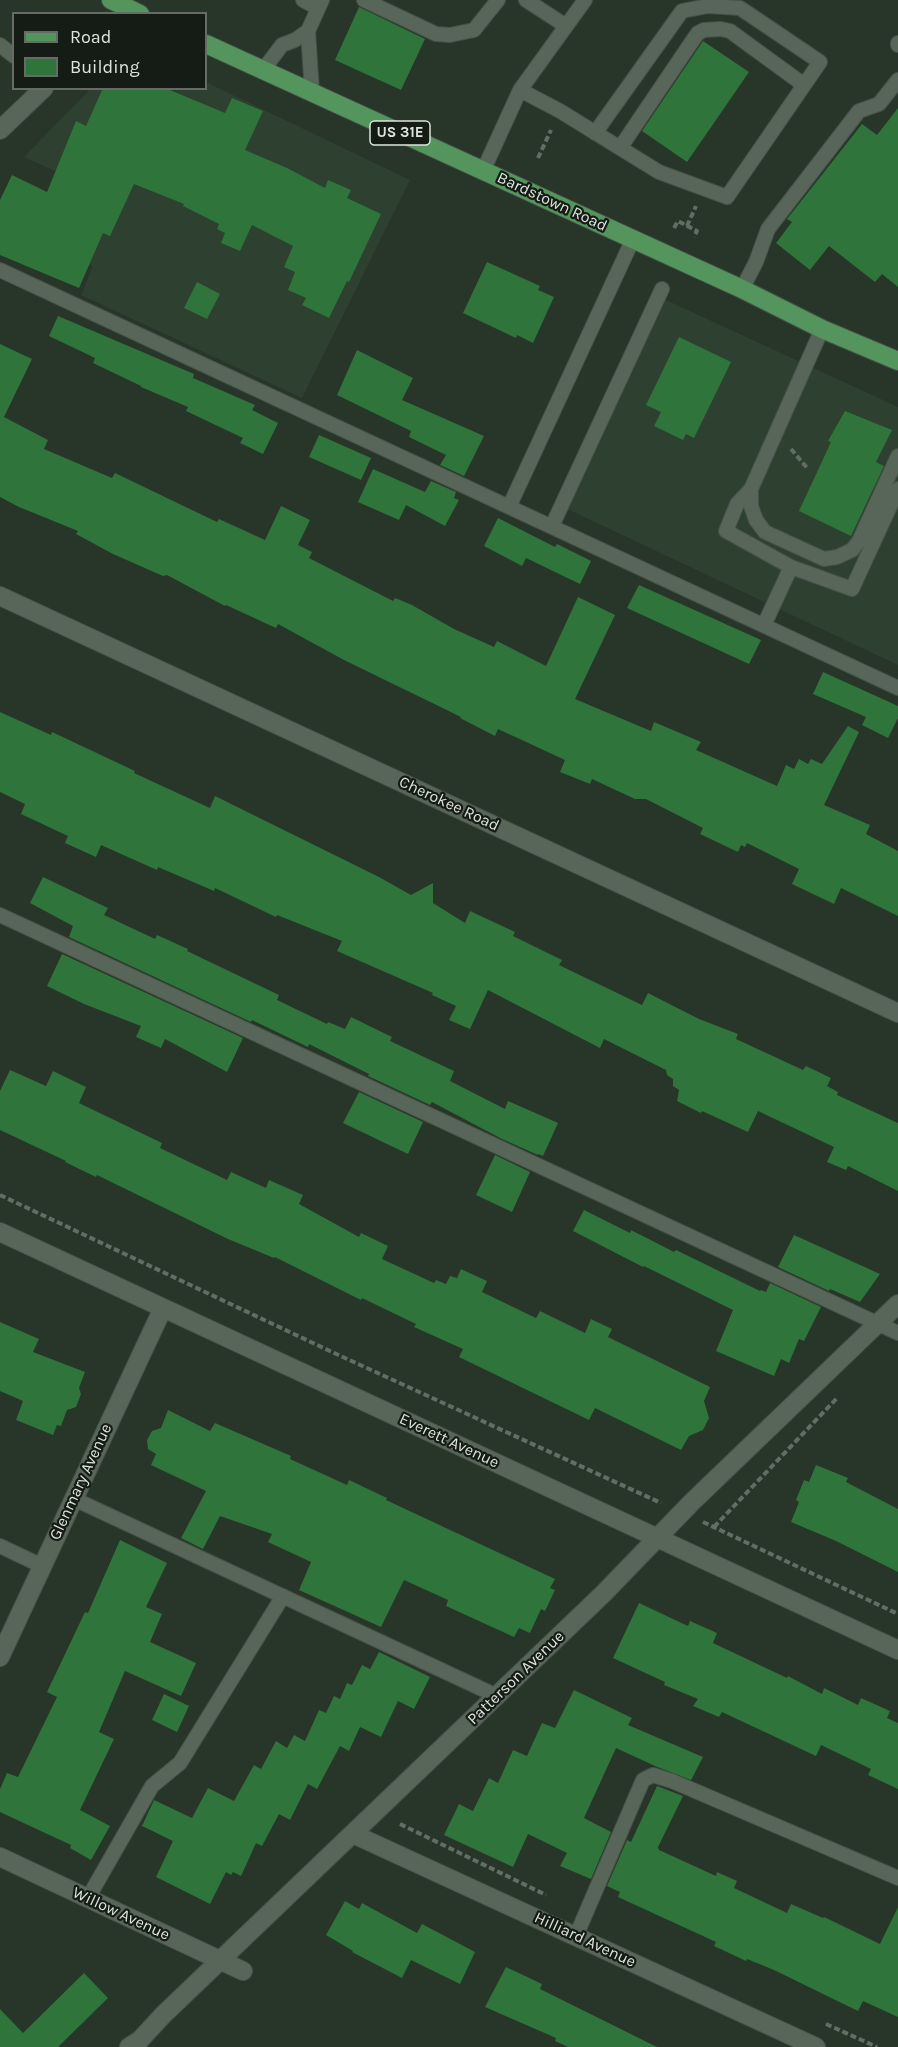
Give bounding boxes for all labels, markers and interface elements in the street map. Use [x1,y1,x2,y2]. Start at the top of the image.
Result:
legend [12,12,207,90]
text: Road [70,26,111,48]
text: Building [70,56,140,78]
road number: US 31E [370,121,430,145]
street label: Bardstown Road [494,168,610,236]
street label: Cherokee Road [396,772,502,836]
street label: Everett Avenue [396,1410,502,1472]
street label: Glenmary Avenue [46,1421,116,1543]
street label: Patterson Avenue [464,1627,568,1729]
street label: Willow Avenue [69,1883,173,1945]
street label: Hilliard Avenue [531,1908,639,1972]

